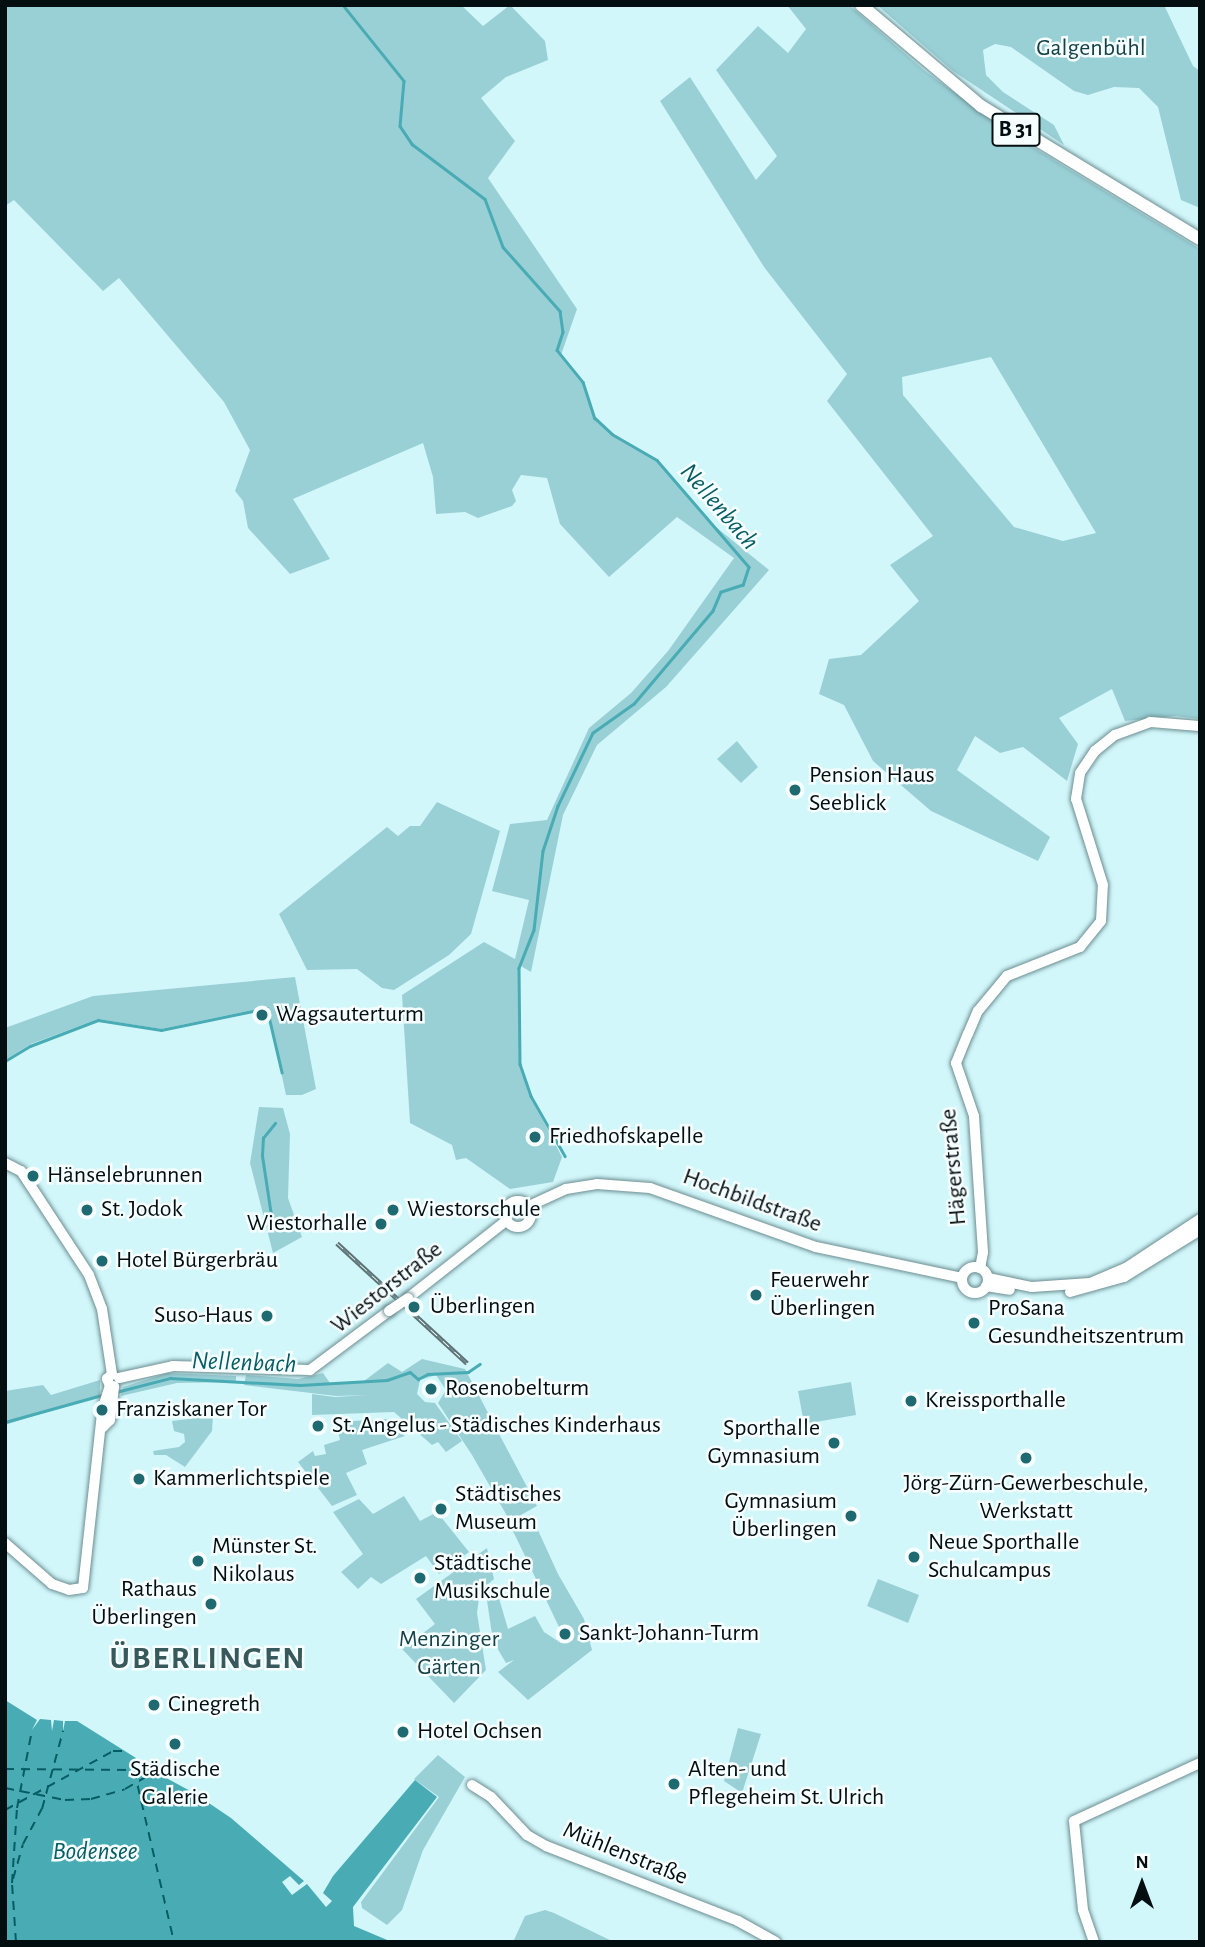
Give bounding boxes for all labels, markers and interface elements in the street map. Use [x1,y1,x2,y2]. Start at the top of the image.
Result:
park label: Galgenbühl [1036,35,1146,63]
road number: B 31 [992,111,1040,150]
water label: Nellenbach [673,457,765,557]
place label: Pension Haus Seeblick [809,762,935,818]
marker: Pension Haus Seeblick [787,782,803,798]
place label: Wagsauterturm [276,1001,424,1029]
marker: Wagsauterturm [254,1007,270,1023]
street label: Hägerstraße [935,1107,973,1227]
place label: Friedhofskapelle [549,1123,703,1151]
marker: Friedhofskapelle [527,1129,543,1145]
place label: Hänselebrunnen [47,1162,203,1190]
street label: Hochbildstraße [679,1163,825,1239]
marker: Hänselebrunnen [25,1168,41,1184]
place label: St. Jodok [101,1196,183,1224]
place label: Wiestorschule [407,1196,541,1224]
marker: St. Jodok [79,1202,95,1218]
marker: Wiestorschule [385,1202,401,1218]
place label: Wiestorhalle [247,1210,367,1238]
marker: Wiestorhalle [373,1216,389,1232]
street label: Wiestorstraße [326,1236,448,1340]
place label: Hotel Bürgerbräu [116,1247,278,1275]
marker: Hotel Bürgerbräu [94,1253,110,1269]
place label: Feuerwehr Überlingen [770,1267,875,1323]
marker: Feuerwehr Überlingen [748,1287,764,1303]
place label: Überlingen [430,1293,535,1321]
place label: ProSana Gesundheitszentrum [988,1295,1184,1351]
marker: Überlingen [404,1297,424,1317]
place label: Suso-Haus [154,1302,253,1330]
marker: Suso-Haus [259,1308,275,1324]
marker: ProSana Gesundheitszentrum [966,1315,982,1331]
water label: Nellenbach [191,1346,297,1380]
place label: Rosenobelturm [445,1375,589,1403]
marker: Rosenobelturm [423,1381,439,1397]
place label: Kreissporthalle [925,1387,1066,1415]
marker: Kreissporthalle [903,1393,919,1409]
place label: Franziskaner Tor [116,1396,267,1424]
marker: Franziskaner Tor [94,1402,110,1418]
place label: St. Angelus - Städisches Kinderhaus [332,1412,661,1440]
place label: Sporthalle Gymnasium [708,1415,820,1471]
marker: St. Angelus - Städisches Kinderhaus [310,1418,326,1434]
marker: Sporthalle Gymnasium [826,1435,842,1451]
marker: Jörg-Zürn-Gewerbeschule, Werkstatt [1018,1450,1034,1466]
place label: Kammerlichtspiele [153,1465,330,1493]
place label: Jörg-Zürn-Gewerbeschule, Werkstatt [904,1470,1148,1526]
marker: Kammerlichtspiele [131,1471,147,1487]
place label: Städtisches Museum [455,1481,561,1537]
place label: Gymnasium Überlingen [725,1488,837,1544]
marker: Städtisches Museum [433,1501,449,1517]
marker: Gymnasium Überlingen [843,1508,859,1524]
place label: Neue Sporthalle Schulcampus [928,1529,1079,1585]
place label: Münster St. Nikolaus [212,1533,318,1589]
marker: Neue Sporthalle Schulcampus [906,1549,922,1565]
place label: Städtische Musikschule [434,1550,550,1606]
marker: Münster St. Nikolaus [190,1553,206,1569]
marker: Städtische Musikschule [412,1570,428,1586]
place label: Rathaus Überlingen [92,1576,197,1632]
marker: Rathaus Überlingen [203,1596,219,1612]
place label: Sankt-Johann-Turm [579,1620,759,1648]
park label: Menzinger Gärten [399,1626,499,1682]
marker: Sankt-Johann-Turm [557,1626,573,1642]
district label: ÜBERLINGEN [111,1639,305,1677]
place label: Cinegreth [168,1691,260,1719]
marker: Cinegreth [146,1697,162,1713]
place label: Hotel Ochsen [417,1718,542,1746]
marker: Hotel Ochsen [395,1724,411,1740]
marker: Städische Galerie [167,1736,183,1752]
place label: Städische Galerie [130,1756,220,1812]
place label: Alten- und Pflegeheim St. Ulrich [688,1756,884,1812]
marker: Alten- und Pflegeheim St. Ulrich [666,1776,682,1792]
street label: Mühlenstraße [558,1816,692,1892]
water label: Bodensee [52,1836,138,1868]
north arrow [1107,1849,1177,1919]
text: N [1135,1853,1149,1872]

